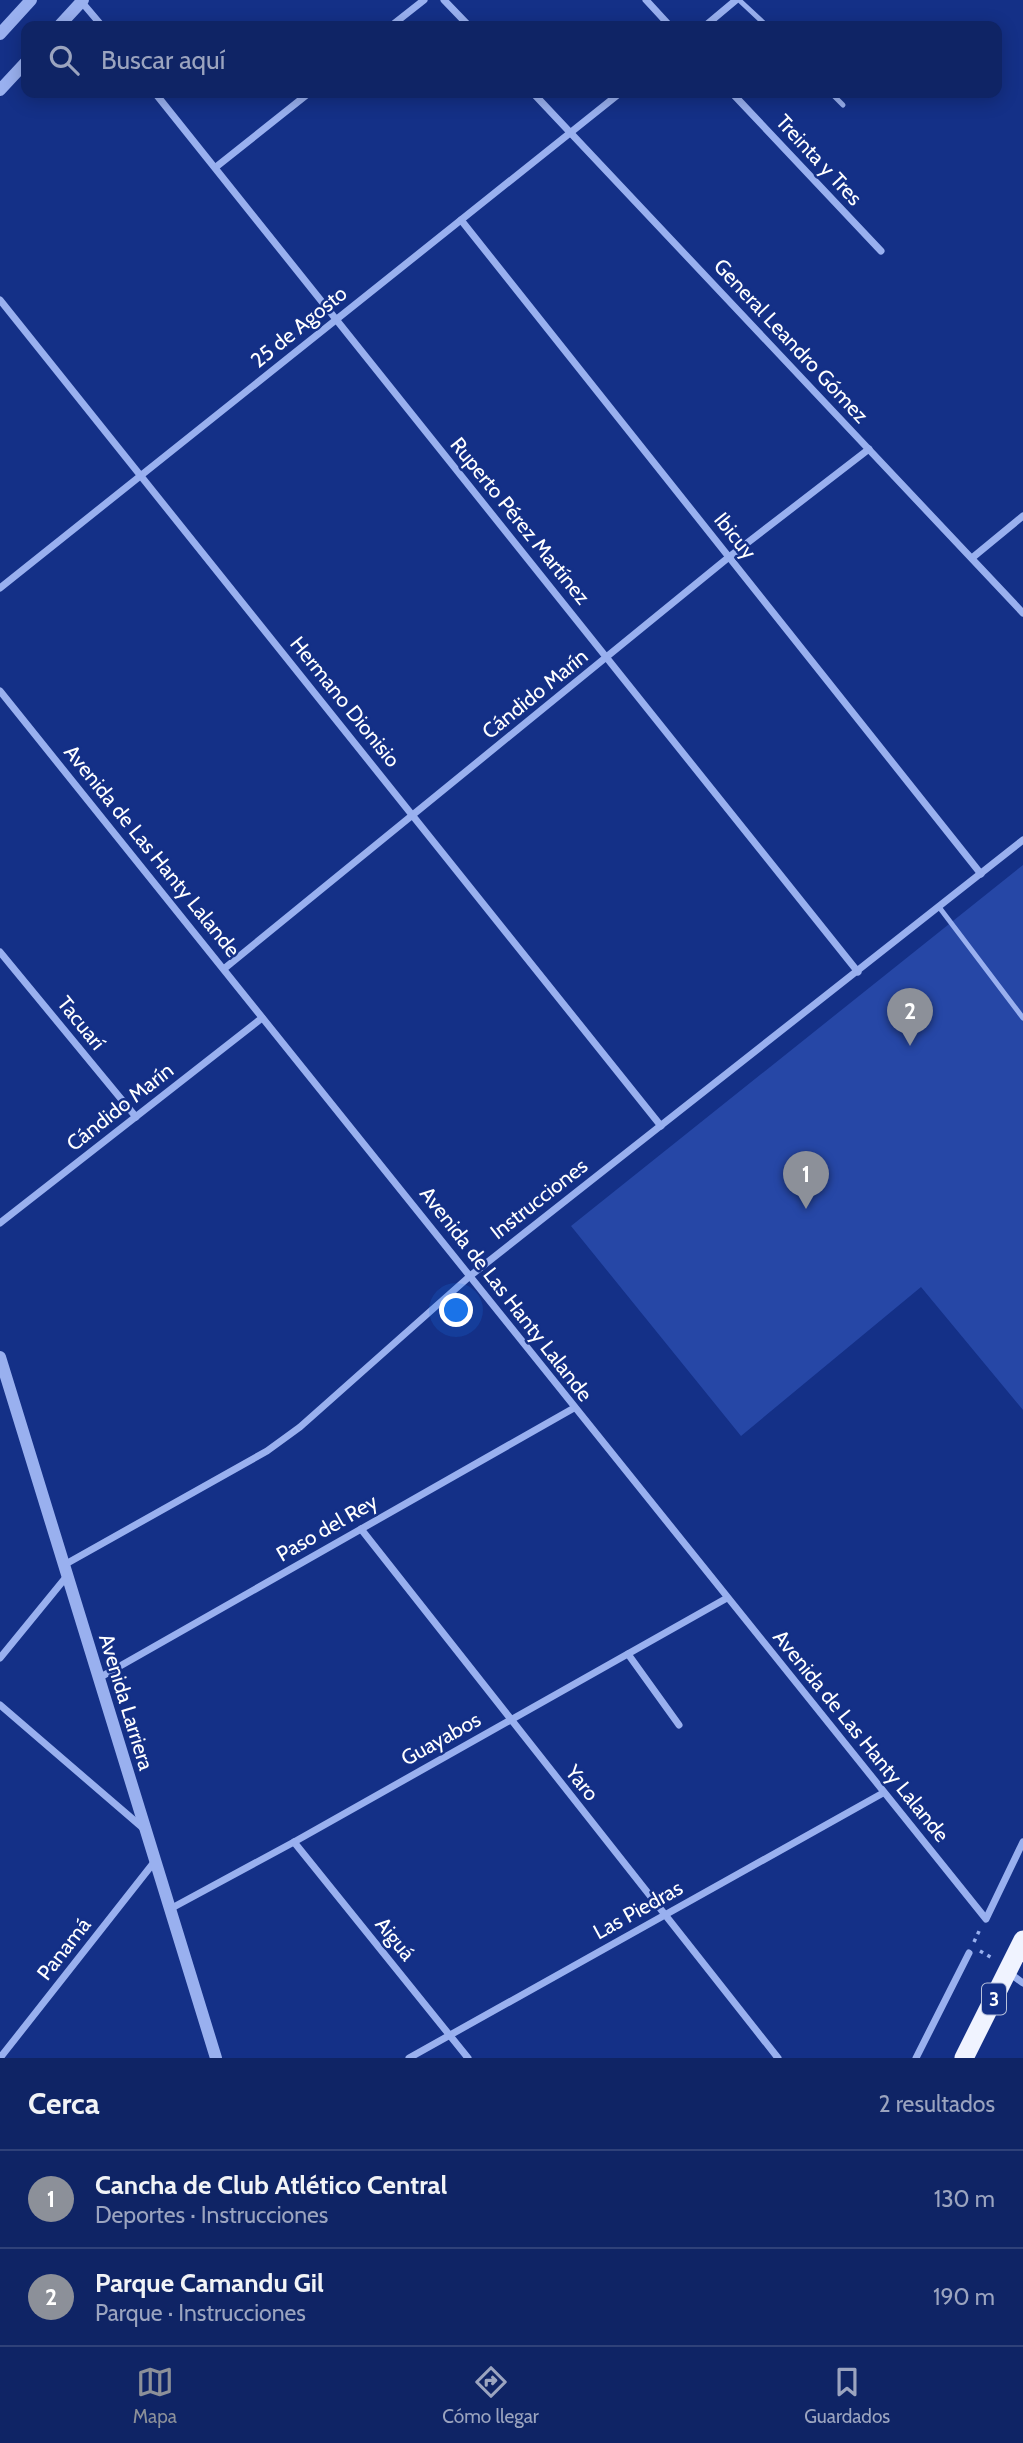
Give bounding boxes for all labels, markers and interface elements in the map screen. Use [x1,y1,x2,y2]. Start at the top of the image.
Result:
search box [21,21,1002,98]
icon: search [45,41,83,79]
text: Buscar aquí [101,44,225,76]
street label: Treinta y Tres [771,109,868,210]
street label: General Leandro Gómez [709,253,874,428]
street label: 25 de Agosto [246,280,352,373]
street label: Ruperto Pérez Martínez [445,432,595,609]
street label: Ibicuy [709,507,762,564]
street label: Hermano Dionisio [285,631,406,772]
street label: Cándido Marín [477,643,593,744]
street label: Avenida de Las Hanty Lalande [59,740,246,962]
pin: 2 [887,988,933,1046]
street label: Tacuarí [52,991,111,1055]
street label: Cándido Marín [61,1057,178,1156]
pin: 1 [783,1151,829,1209]
street label: Instrucciones [485,1153,592,1244]
street label: Avenida de Las Hanty Lalande [415,1181,598,1406]
your location [439,1293,473,1327]
street label: Paso del Rey [272,1488,382,1566]
street label: Avenida de Las Hanty Lalande [768,1625,955,1847]
street label: Avenida Larriera [94,1631,159,1773]
street label: Guayabos [397,1706,485,1771]
street label: Yaro [560,1759,604,1806]
street label: Las Piedras [589,1875,687,1944]
street label: Aiguá [370,1912,421,1966]
street label: Panamá [32,1913,96,1985]
road number: 3 [982,1983,1006,2014]
text: Cerca [28,2085,100,2122]
text: 2 resultados [878,2090,995,2118]
text: Cancha de Club Atlético Central [95,2169,447,2201]
text: 1 [47,2185,55,2213]
text: 130 m [934,2185,995,2213]
text: Deportes · Instrucciones [95,2201,328,2229]
text: Parque Camandu Gil [95,2267,324,2299]
text: 2 [45,2283,57,2311]
text: 190 m [933,2283,995,2311]
text: Parque · Instrucciones [95,2299,306,2327]
tab: Mapa [133,2363,177,2428]
tab: Cómo llegar [442,2363,539,2428]
tab: Guardados [804,2363,890,2428]

